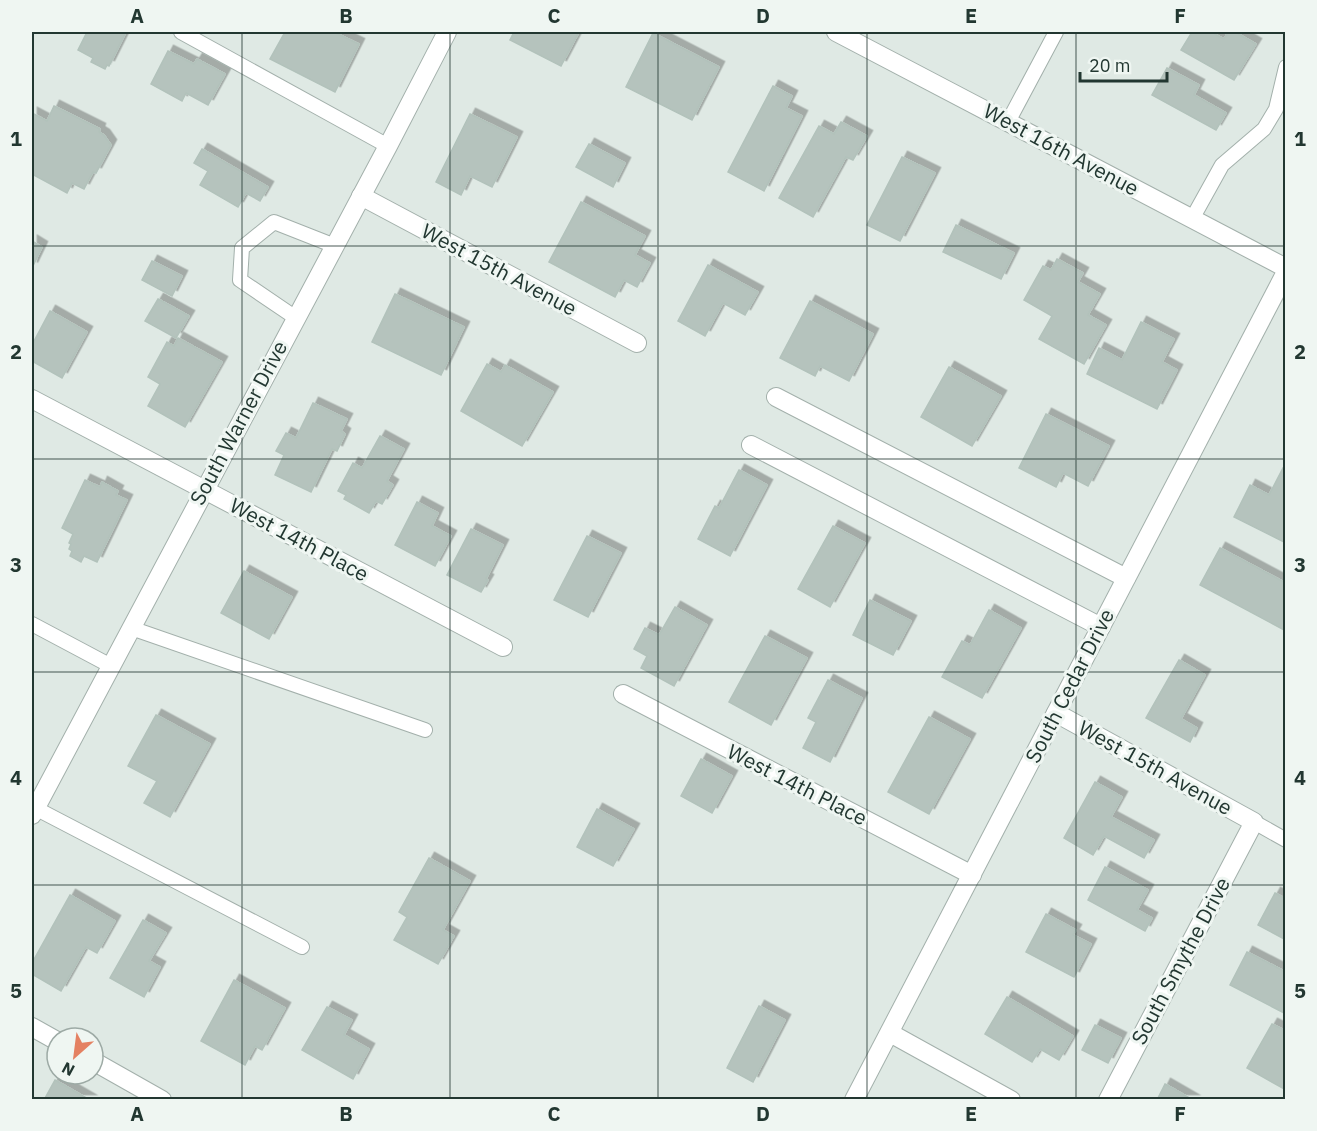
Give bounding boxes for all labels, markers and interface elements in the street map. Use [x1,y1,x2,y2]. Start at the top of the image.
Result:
text: A [130,2,144,29]
text: B [339,2,353,29]
text: C [547,2,561,29]
text: D [756,2,770,29]
text: E [965,2,977,29]
text: F [1174,2,1186,29]
scale bar [1080,45,1167,83]
text: 20 m [1089,54,1131,77]
street label: West 16th Avenue [979,96,1144,202]
text: 1 [10,125,22,152]
text: 1 [1294,125,1306,152]
street label: West 15th Avenue [417,216,582,322]
street label: South Warner Drive [183,335,293,510]
text: 2 [10,338,22,365]
text: 2 [1294,338,1306,365]
street label: West 14th Place [225,491,374,587]
text: 3 [10,551,22,578]
text: 3 [1294,551,1306,578]
street label: South Cedar Drive [1018,604,1120,767]
street label: West 15th Avenue [1074,713,1237,821]
street label: West 14th Place [723,737,872,831]
text: 4 [10,764,22,791]
text: 4 [1294,764,1306,791]
street label: South Smythe Drive [1124,872,1236,1049]
text: 5 [10,977,22,1004]
text: 5 [1294,977,1306,1004]
north arrow [45,1026,105,1086]
text: N [58,1058,78,1081]
text: A [130,1100,144,1127]
text: B [339,1100,353,1127]
text: C [547,1100,561,1127]
text: D [756,1100,770,1127]
text: E [965,1100,977,1127]
text: F [1174,1100,1186,1127]

